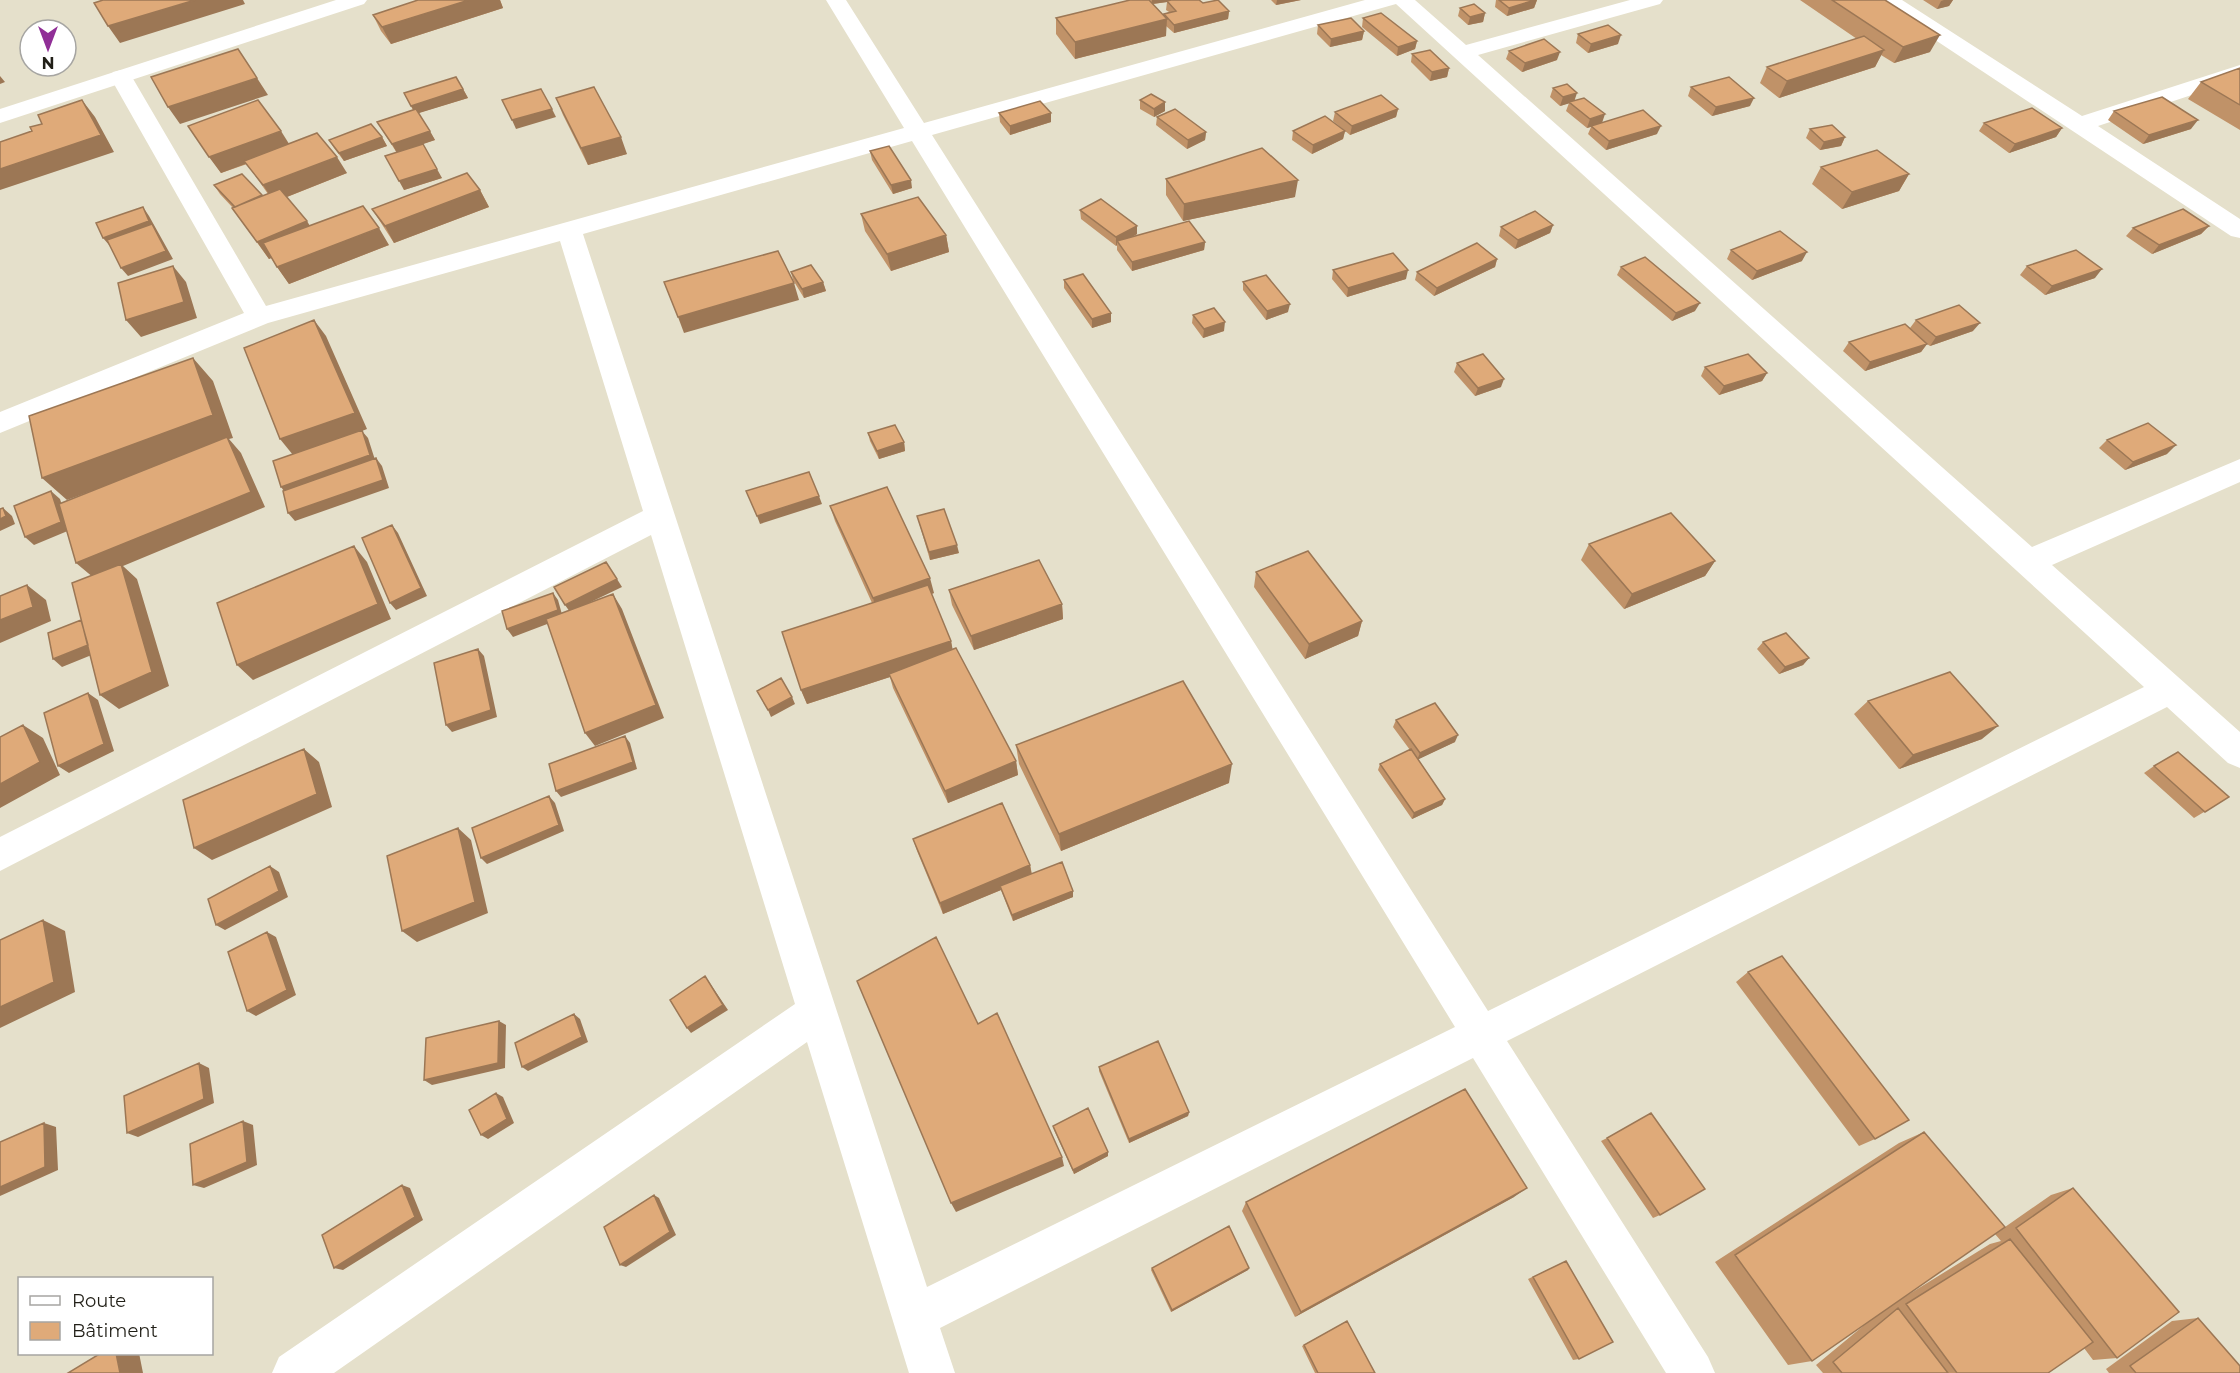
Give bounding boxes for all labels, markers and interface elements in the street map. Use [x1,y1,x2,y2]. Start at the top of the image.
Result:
north arrow [18,18,78,78]
text: N [42,53,54,72]
legend [18,1277,213,1355]
text: Route [72,1290,126,1312]
text: Bâtiment [72,1320,158,1342]

